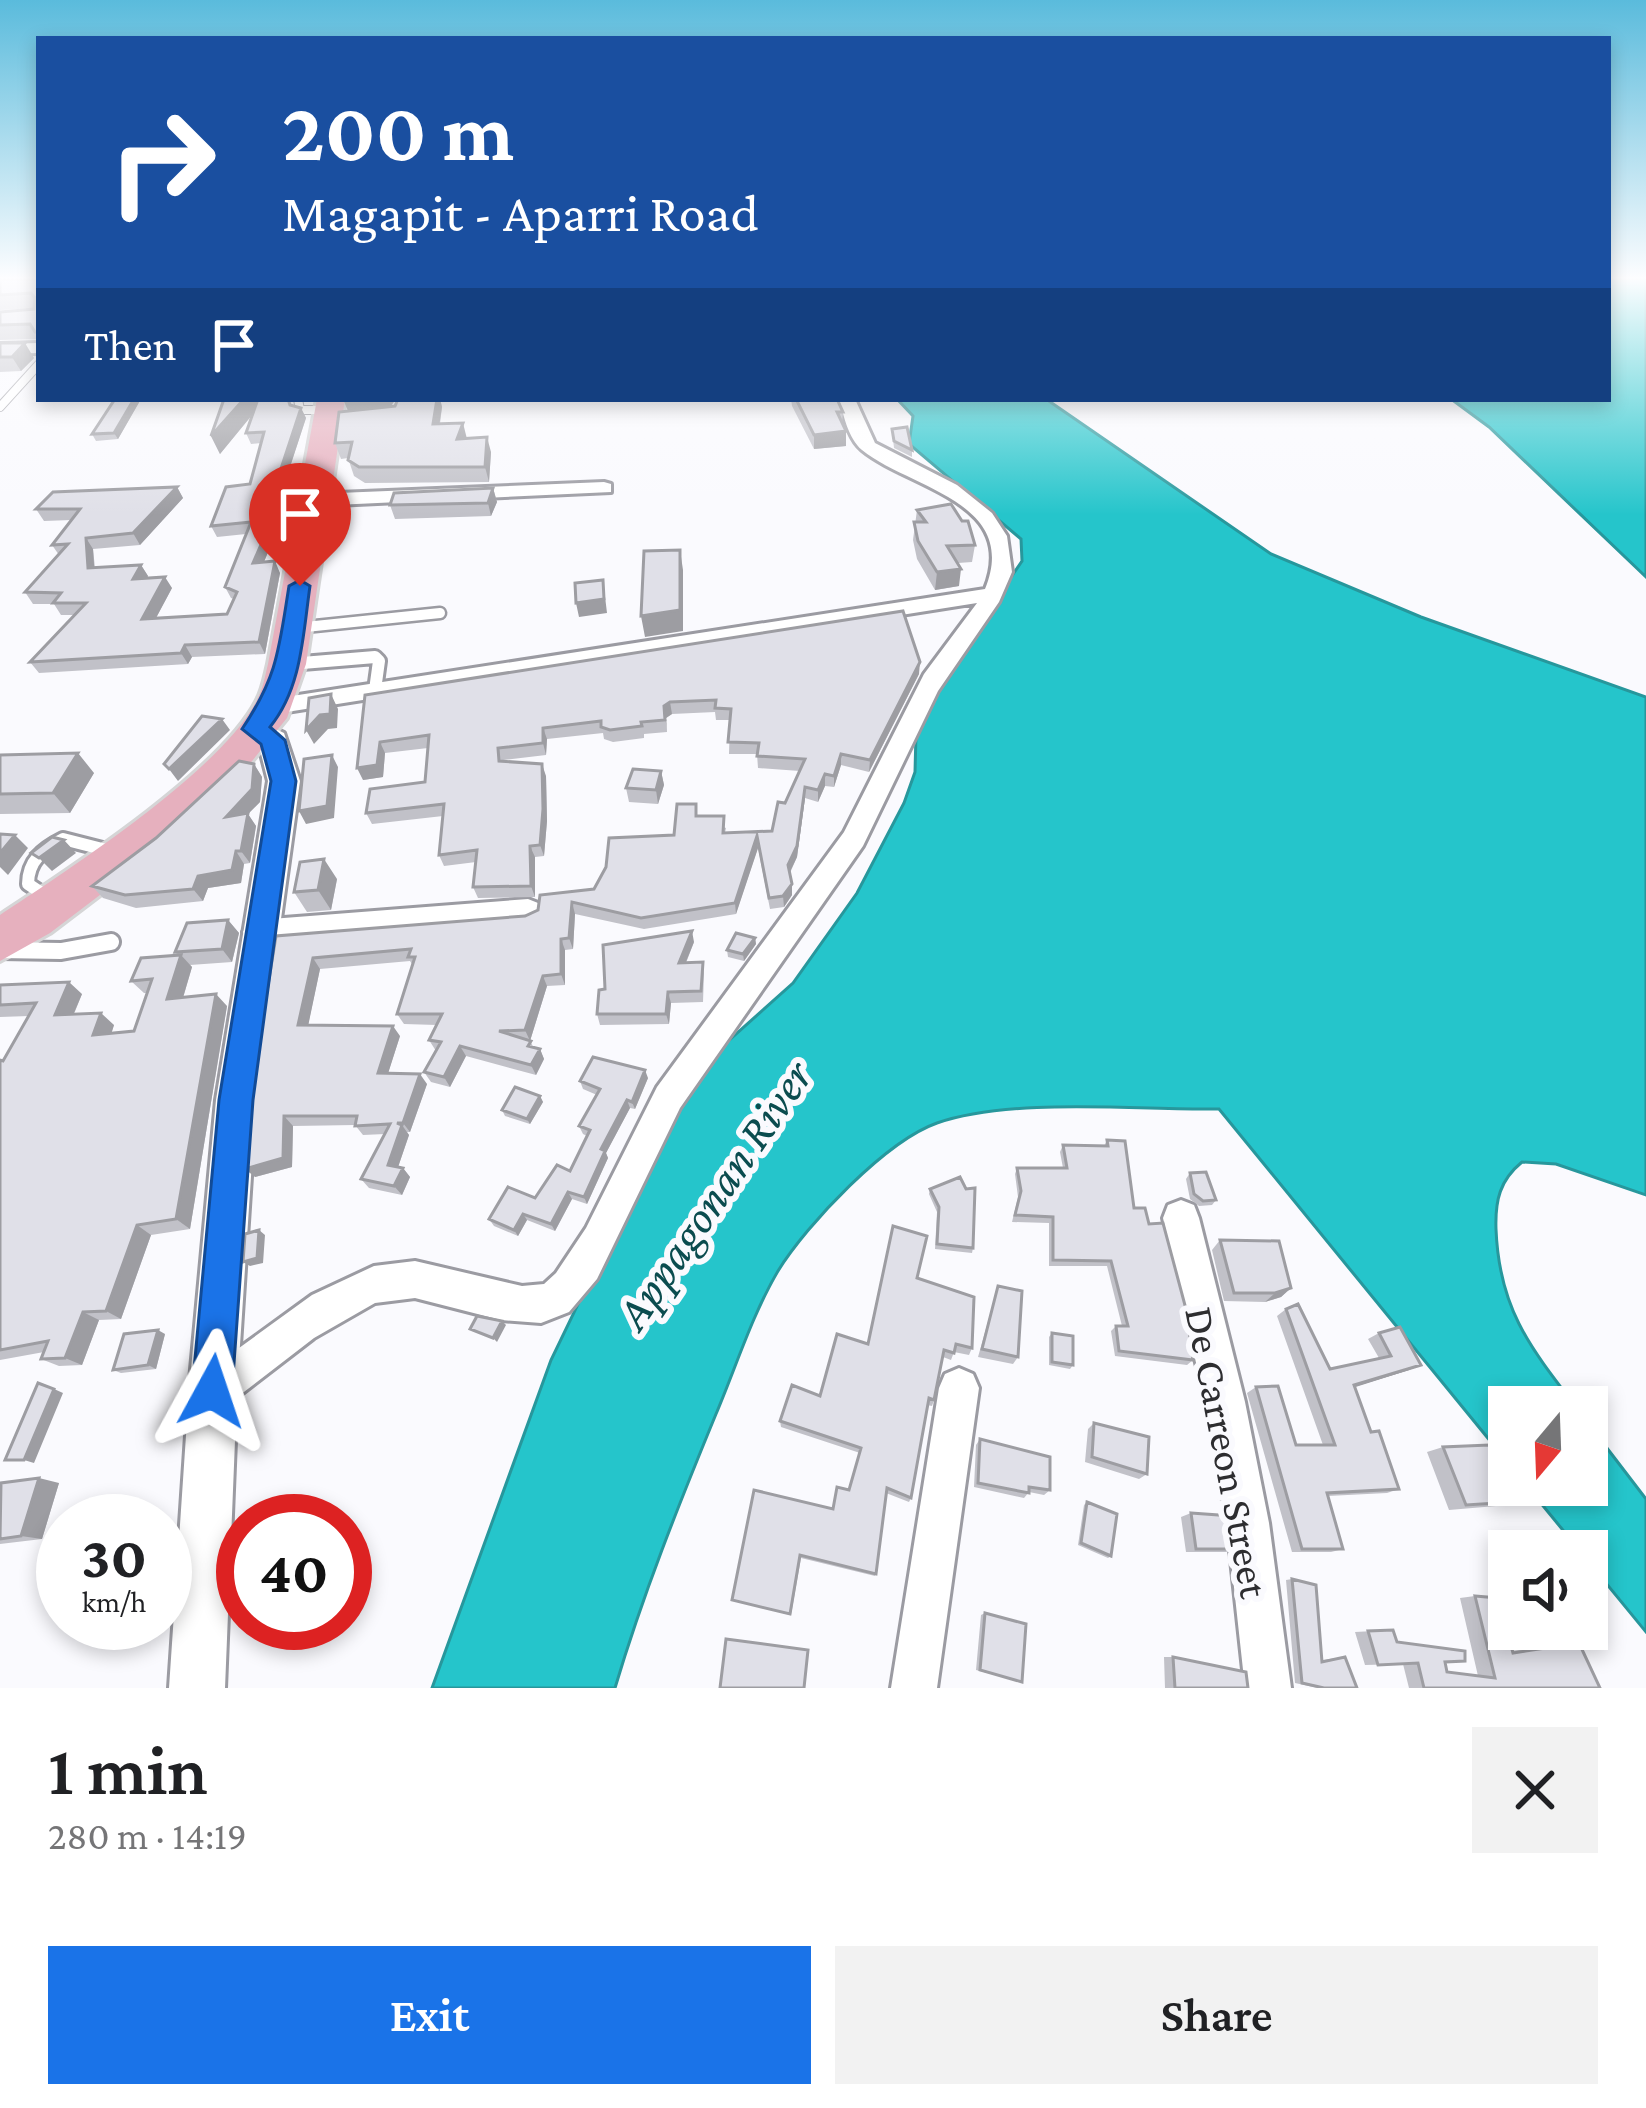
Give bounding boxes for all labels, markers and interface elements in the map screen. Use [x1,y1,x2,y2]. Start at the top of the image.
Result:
icon: right [84,84,240,240]
text: 200 m [282,85,514,178]
text: Magapit - Aparri Road [282,183,759,243]
icon: arrive [201,312,267,378]
text: Then [84,320,177,370]
pin [249,463,351,586]
icon: arrive [267,481,333,547]
water label: Appagonan River [603,1049,824,1340]
street label: De Carreon Street [1176,1303,1279,1603]
position arrow [149,1328,275,1454]
north arrow [1488,1386,1608,1506]
map controls [1488,1386,1608,1650]
speed limit sign: 40 [216,1494,372,1650]
text: 30 [81,1523,147,1590]
button: sound [1488,1530,1608,1650]
text: km/h [82,1585,146,1618]
button: close [1472,1727,1598,1853]
text: 1 min [48,1729,208,1809]
text: 280 m · 14:19 [48,1814,247,1857]
button: Exit [48,1946,811,2084]
button: Share [835,1946,1598,2084]

